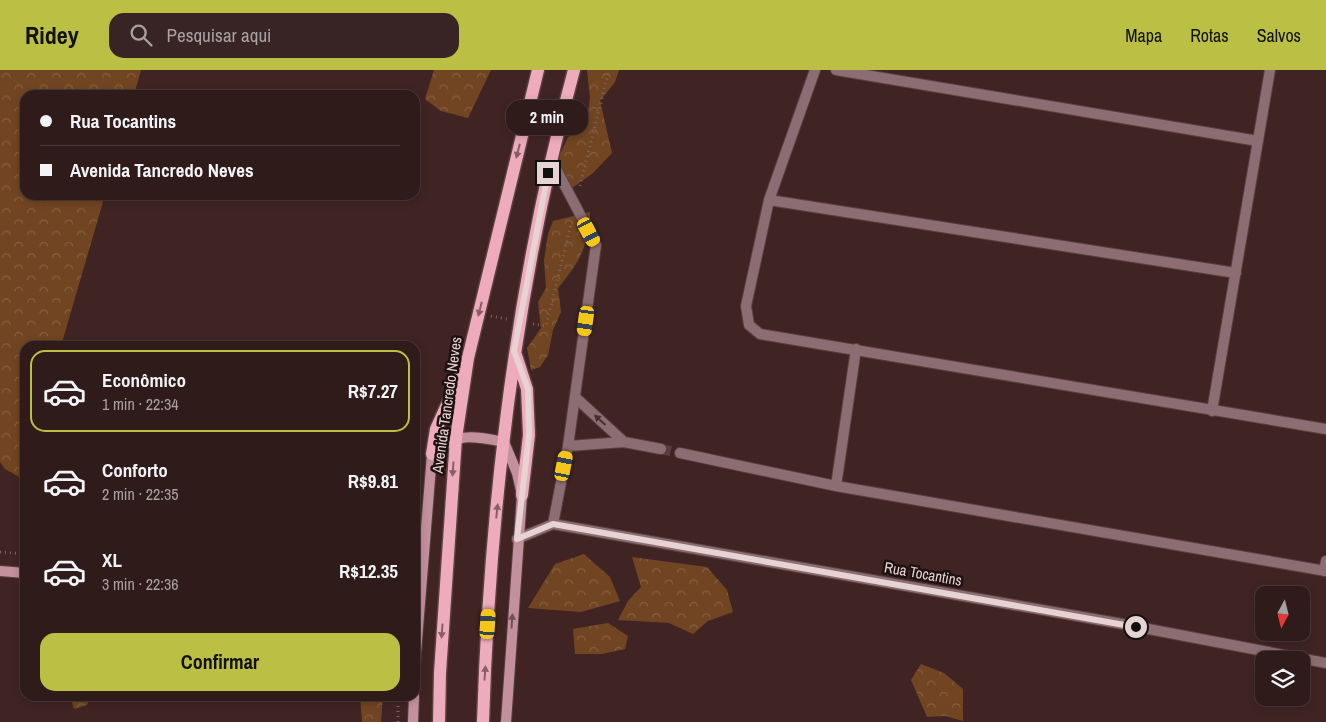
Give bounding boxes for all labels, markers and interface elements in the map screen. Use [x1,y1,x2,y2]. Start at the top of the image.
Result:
search box [109,13,459,58]
text: Ridey [25,19,79,51]
icon: search [127,21,155,49]
text: Pesquisar aqui [167,22,271,48]
text: Mapa [1125,23,1162,48]
text: Rotas [1190,23,1229,48]
text: Salvos [1257,23,1301,48]
callout: 2 min [507,101,589,136]
text: 2 min [530,106,564,128]
text: Rua Tocantins [70,108,176,134]
one-way arrow [514,144,522,159]
text: Avenida Tancredo Neves [70,157,254,183]
route end [537,162,559,184]
car [575,215,602,249]
one-way arrow [476,302,484,317]
car [576,305,595,337]
street label: Avenida Tancredo Neves [426,336,466,475]
text: Econômico [102,367,186,393]
icon: car [42,369,87,414]
text: R$7.27 [348,378,398,404]
text: 1 min · 22:34 [102,393,179,415]
one-way arrow [594,414,606,426]
car [553,450,574,482]
text: Conforto [102,457,168,483]
icon: car [42,459,87,504]
one-way arrow [449,462,457,478]
text: R$9.81 [348,468,398,494]
text: 2 min · 22:35 [102,483,179,505]
one-way arrow [493,503,501,519]
text: XL [102,547,122,573]
icon: car [42,549,87,594]
street label: Rua Tocantins [883,556,964,591]
text: R$12.35 [339,558,398,584]
text: 3 min · 22:36 [102,573,179,595]
north arrow [1255,586,1310,641]
map controls [1255,586,1310,706]
car [479,609,496,639]
one-way arrow [508,613,516,629]
route start [1125,616,1147,638]
one-way arrow [438,624,446,640]
button: Confirmar [40,633,400,691]
button: layers [1255,651,1310,706]
one-way arrow [481,665,489,681]

